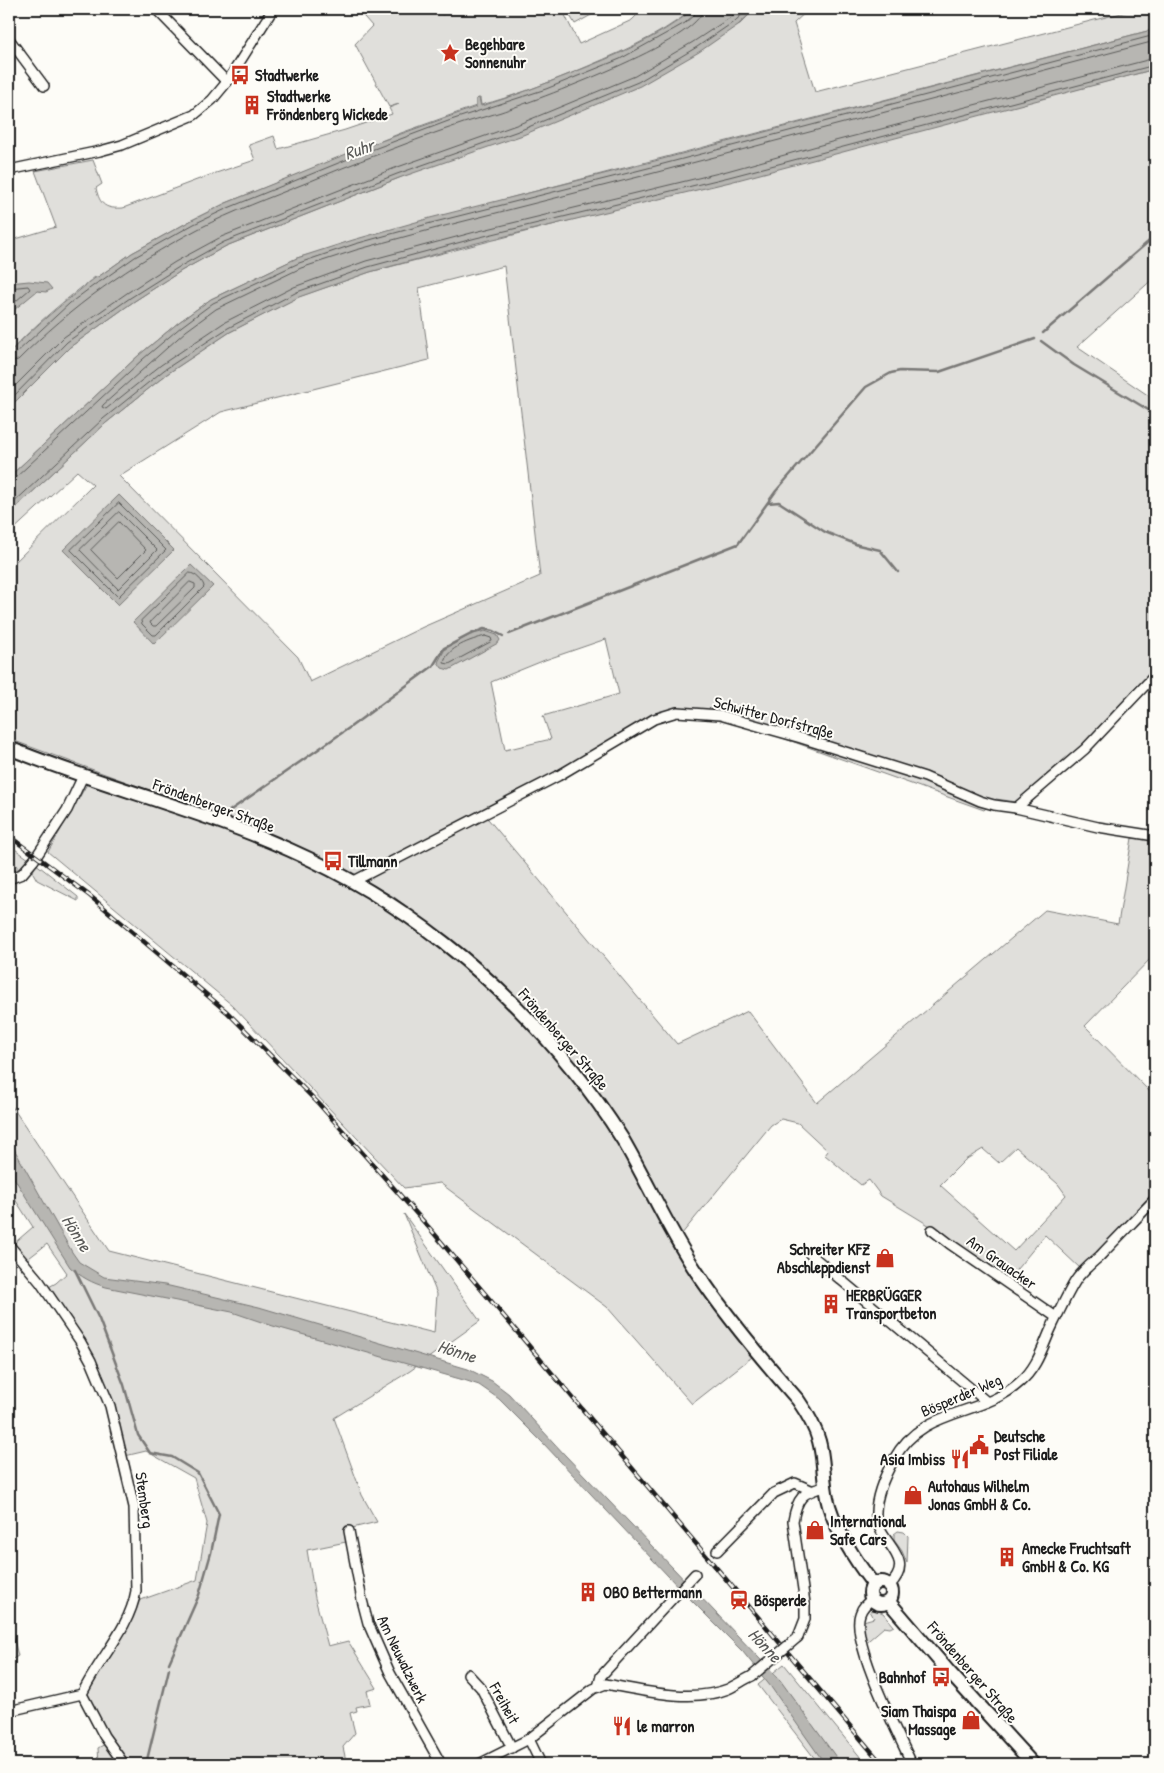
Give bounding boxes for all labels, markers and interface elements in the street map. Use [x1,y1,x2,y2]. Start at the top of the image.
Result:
place label: Begehbare Sonnenuhr [465,33,527,73]
place icon: Begehbare Sonnenuhr [439,42,461,64]
bus stop icon: Stadtwerke [229,64,251,86]
place label: Stadtwerke [255,64,319,86]
place label: Stadtwerke Fröndenberg Wickede [266,85,388,126]
building icon: Stadtwerke Fröndenberg Wickede [241,94,263,116]
water label: Ruhr [341,132,379,166]
street label: Schwitter Dorfstraße [712,690,837,744]
street label: Fröndenberger Straße [149,772,279,837]
bus stop icon: Tillmann [322,850,344,872]
place label: Tillmann [347,850,398,872]
street label: Fröndenberger Straße [513,983,615,1095]
water label: Hönne [56,1210,98,1257]
street label: Am Grauacker [963,1230,1041,1294]
place label: Schreiter KFZ Abschleppdienst [777,1238,871,1279]
shop icon: Schreiter KFZ Abschleppdienst [874,1247,896,1269]
place label: HERBRÜGGER Transportbeton [845,1284,936,1325]
building icon: HERBRÜGGER Transportbeton [820,1293,842,1315]
water label: Hönne [435,1333,480,1369]
street label: Bösperder Weg [917,1368,1005,1422]
place label: Deutsche Post Filiale [994,1425,1058,1465]
public building icon: Deutsche Post Filiale [968,1434,990,1456]
place label: Asia Imbiss [880,1448,946,1470]
restaurant icon: Asia Imbiss [949,1448,971,1470]
street label: Stemberg [130,1471,160,1529]
place label: Autohaus Wilhelm Jonas GmbH & Co. [928,1475,1031,1515]
shop icon: Autohaus Wilhelm Jonas GmbH & Co. [902,1484,924,1506]
place label: International Safe Cars [830,1510,907,1550]
shop icon: International Safe Cars [804,1519,826,1541]
place label: Amecke Fruchtsaft GmbH & Co. KG [1022,1537,1131,1577]
building icon: Amecke Fruchtsaft GmbH & Co. KG [996,1546,1018,1568]
building icon: OBO Bettermann [577,1581,599,1603]
place label: OBO Bettermann [603,1581,702,1603]
station icon: Bösperde [728,1589,750,1611]
place label: Bösperde [754,1589,807,1612]
street label: Am Neuwalzwerk [372,1611,434,1707]
street label: Fröndenberger Straße [922,1616,1024,1728]
water label: Hönne [743,1622,788,1668]
place label: Bahnhof [879,1666,926,1688]
bus stop icon: Bahnhof [930,1666,952,1688]
street label: Freiheit [484,1677,526,1728]
place label: Siam Thaispa Massage [881,1700,957,1741]
shop icon: Siam Thaispa Massage [960,1709,982,1731]
restaurant icon: le marron [611,1715,633,1737]
place label: le marron [637,1715,694,1737]

